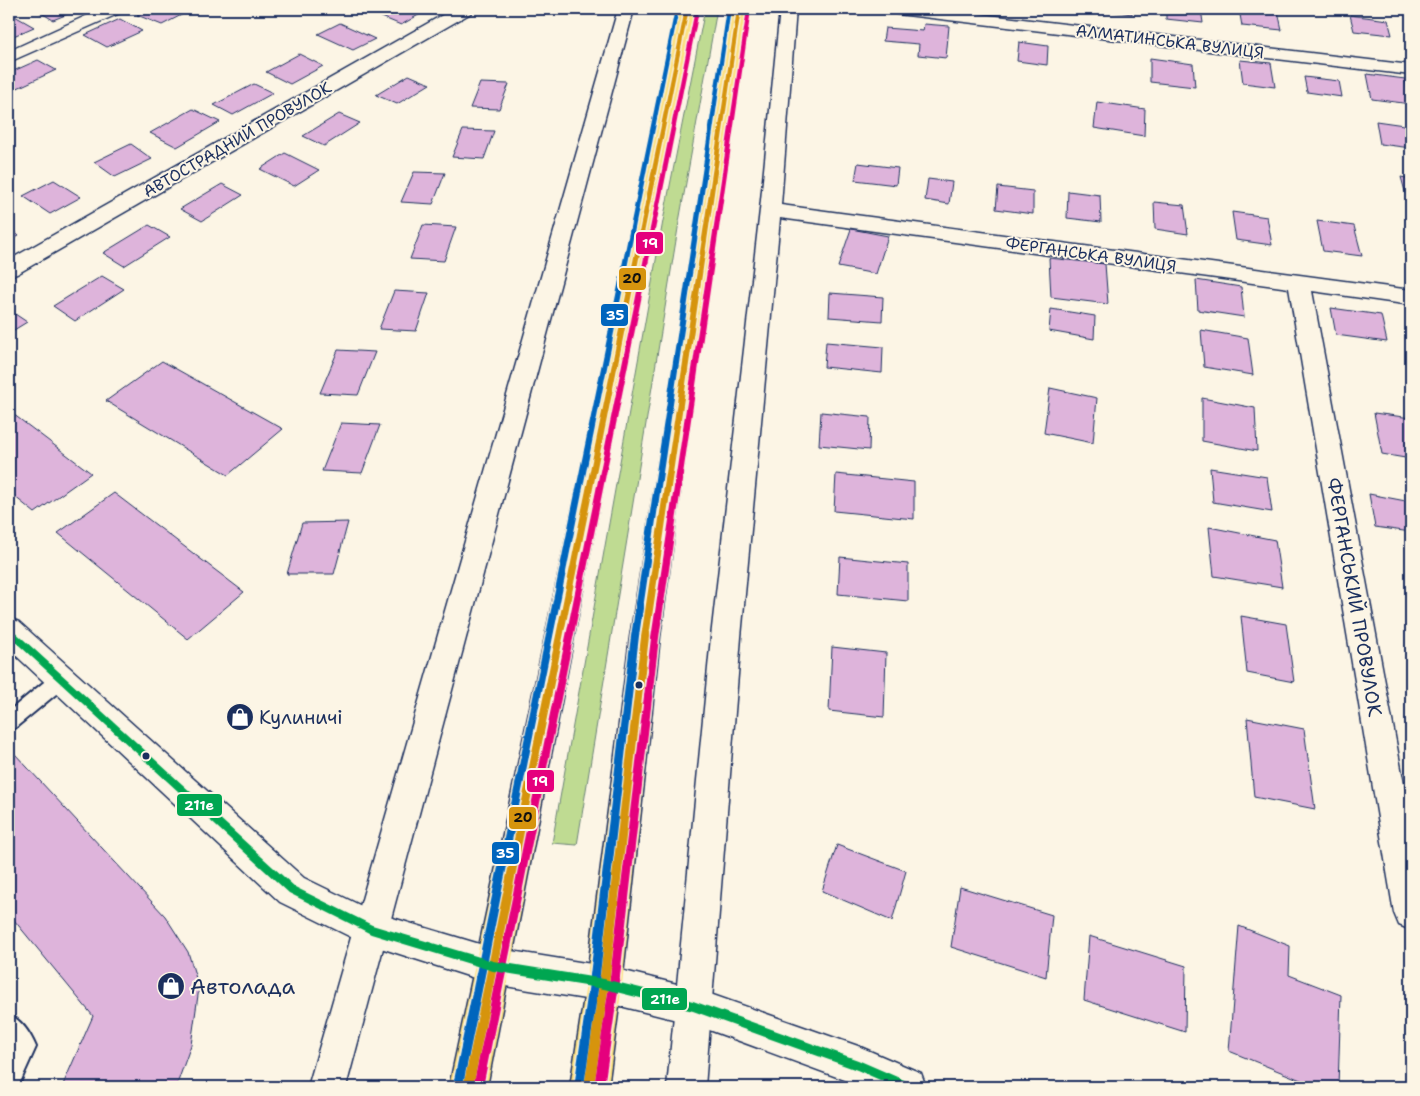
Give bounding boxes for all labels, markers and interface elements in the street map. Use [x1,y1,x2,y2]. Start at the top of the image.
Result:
street label: АЛМАТИНСЬКА ВУЛИЦЯ [1075,20,1265,63]
street label: АВТОСТРАДНИЙ ПРОВУЛОК [139,77,336,202]
line badge: 19 [635,231,664,255]
street label: ФЕРГАНСЬКА ВУЛИЦЯ [1004,232,1178,277]
text: 19 [642,234,658,252]
line badge: 20 [618,267,647,291]
text: 20 [622,269,642,287]
line badge: 35 [600,303,629,327]
text: 35 [606,306,624,324]
street label: ФЕРГАНСЬКИЙ ПРОВУЛОК [1321,476,1388,719]
unlabelled marker [634,680,644,690]
shop icon: Кулиничі [225,702,255,732]
place label: Кулиничі [259,705,343,730]
unlabelled marker [141,751,151,761]
line badge: 19 [526,769,555,793]
text: 19 [532,772,548,790]
line badge: 211е [176,793,223,817]
text: 211е [184,796,214,814]
line badge: 20 [508,806,537,830]
text: 20 [513,808,533,826]
line badge: 35 [491,841,520,865]
text: 35 [496,844,514,862]
shop icon: Автолада [156,971,186,1001]
place label: Автолада [190,972,296,1001]
line badge: 211е [641,987,688,1011]
text: 211е [650,990,680,1008]

